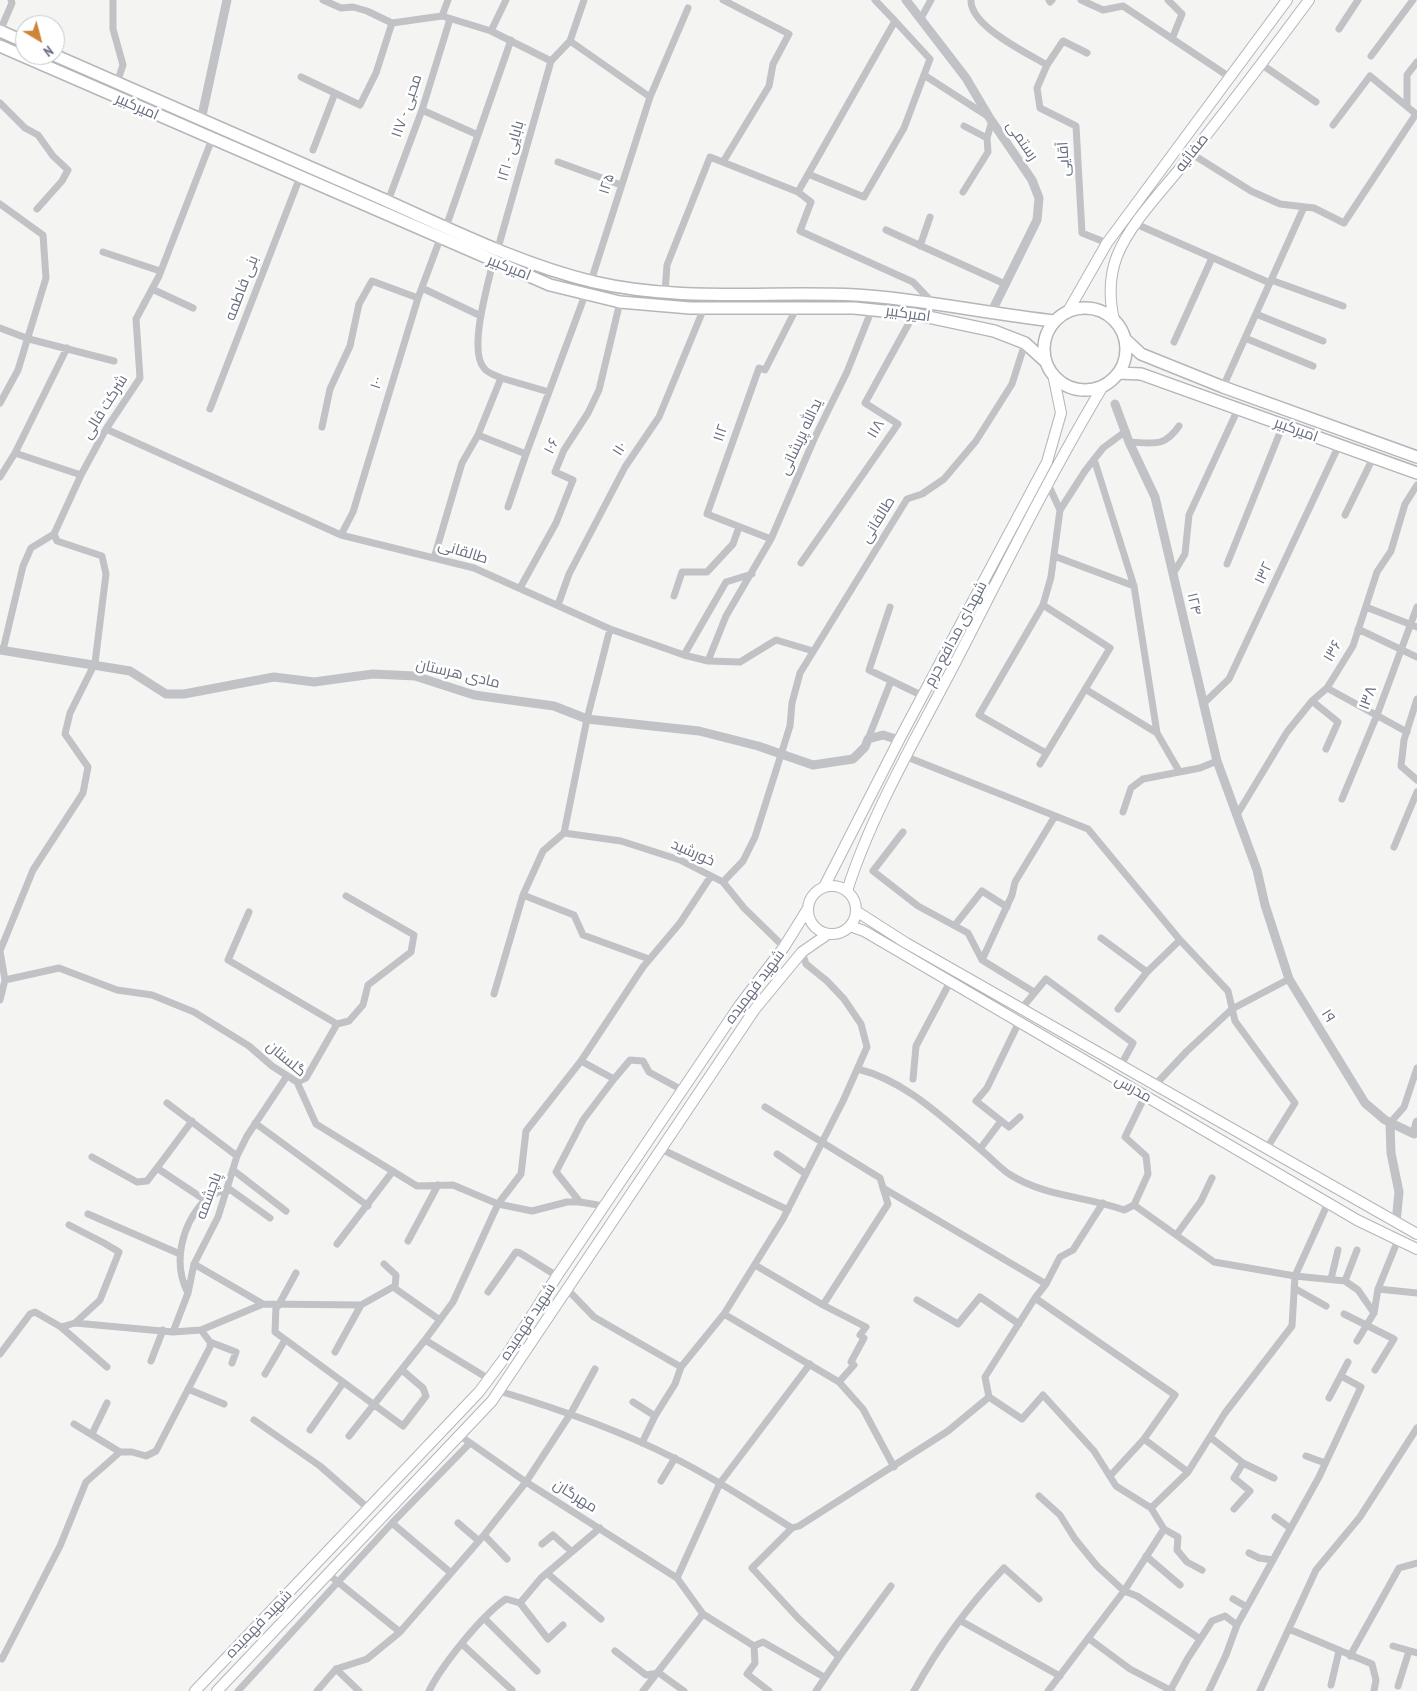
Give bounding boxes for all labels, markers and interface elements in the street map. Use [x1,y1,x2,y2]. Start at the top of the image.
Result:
north arrow [15,15,65,65]
text: N [40,42,57,61]
street label: محبی - ۱۱۷ [388,72,426,140]
street label: امیرکبیر [113,90,161,124]
street label: رستمی [1002,118,1042,164]
street label: بابایی - ۱۲۱ [494,119,528,183]
street label: صفائیه [1172,130,1212,176]
street label: آقایی [1054,141,1074,177]
street label: ۱۲۵ [595,171,619,197]
street label: امیرکبیر [485,251,533,285]
street label: بنی فاطمه [221,253,263,323]
street label: امیرکبیر [884,302,932,326]
street label: شرکت قالی [78,372,132,442]
street label: ۱۰۰ [367,374,387,392]
street label: یدالله پریشانی [775,396,827,478]
street label: امیرکبیر [1272,414,1320,446]
street label: ۱۱۸ [863,416,889,442]
street label: ۱۱۲ [710,422,732,444]
street label: ۱۰۶ [540,435,564,457]
street label: ۱۱۰ [609,439,631,459]
street label: طالقانی [857,494,899,546]
street label: طالقانی [436,536,490,568]
street label: ۱۳۲ [1251,559,1277,587]
street label: شهدای مدافع حرم [921,578,991,690]
street label: ۱۲۴ [1183,591,1205,617]
street label: ۱۳۶ [1320,637,1346,665]
street label: مادی هرستان [414,656,502,692]
street label: ۱۳۸ [1355,684,1381,712]
street label: خورشید [668,835,718,871]
street label: شهید فهمیده [721,946,789,1028]
street label: ۱۹ [1317,1006,1339,1026]
street label: گلستان [262,1037,310,1081]
street label: مدرس [1111,1071,1155,1107]
street label: پاچشمه [192,1170,226,1222]
street label: شهید فهمیده [496,1280,560,1364]
street label: مهرگان [550,1475,600,1517]
street label: شهید فهمیده [222,1586,296,1662]

